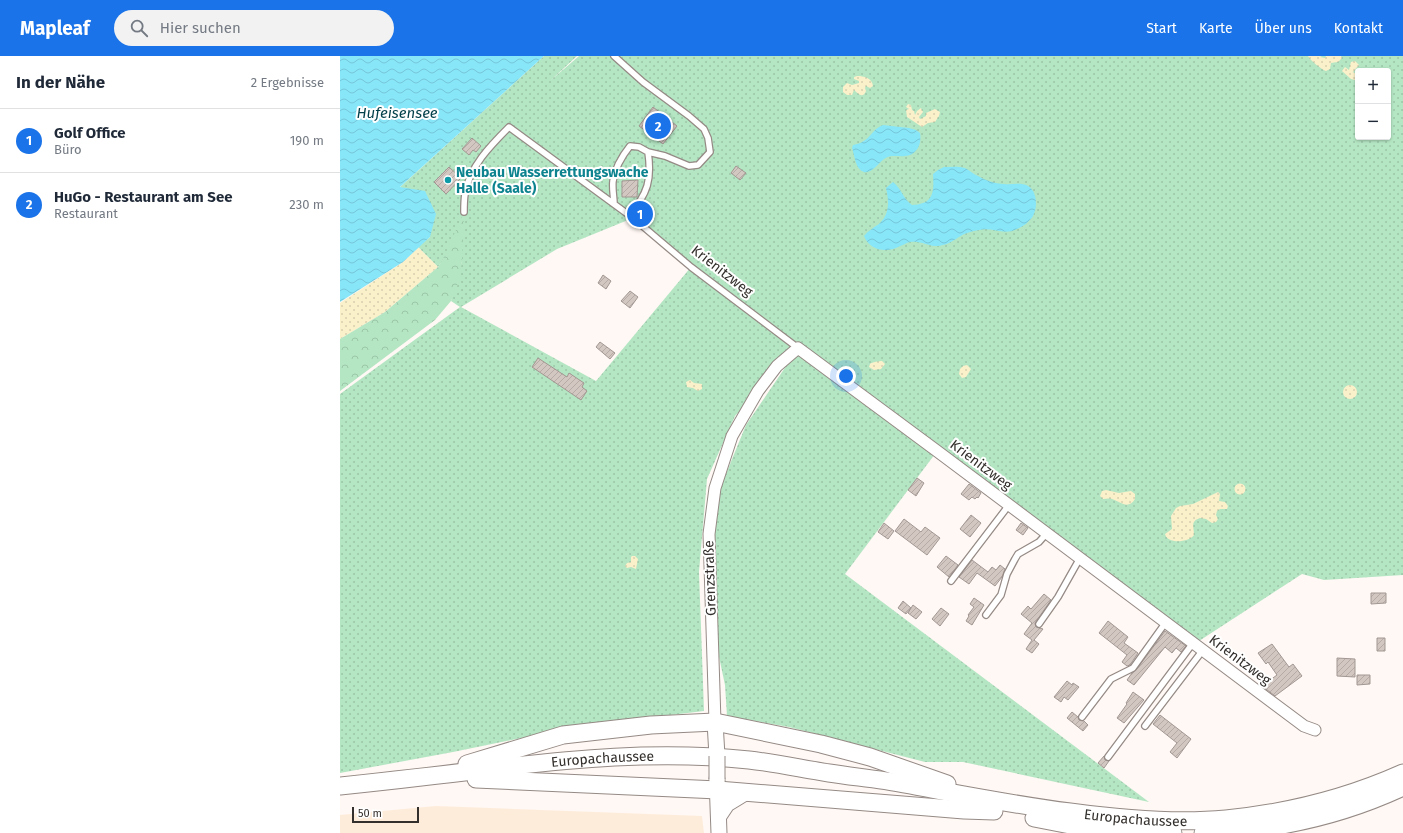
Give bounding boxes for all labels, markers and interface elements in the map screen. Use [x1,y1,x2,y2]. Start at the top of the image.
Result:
search box [114,10,394,46]
text: Mapleaf [20,17,90,40]
icon: search [128,17,150,39]
text: Hier suchen [160,19,241,37]
text: Start [1146,20,1177,37]
text: Karte [1199,20,1233,37]
text: Über uns [1255,20,1312,37]
text: Kontakt [1334,20,1383,37]
map controls [1355,68,1391,140]
button: + [1355,68,1391,104]
text: In der Nähe [16,72,105,93]
text: 2 Ergebnisse [251,75,324,90]
water label: Hufeisensee [356,104,438,122]
button: − [1355,104,1391,140]
pin: 2 [645,111,671,141]
text: Golf Office [54,124,126,142]
text: 1 [26,133,32,148]
text: 190 m [290,133,324,148]
text: Büro [54,142,82,157]
place label: Neubau Wasserrettungswache Halle (Saale) [456,164,649,197]
marker: Neubau Wasserrettungswache Halle (Saale) [443,175,453,185]
text: HuGo - Restaurant am See [54,188,233,206]
text: 2 [26,197,32,212]
text: 230 m [289,197,324,212]
pin: 1 [627,199,653,229]
text: Restaurant [54,206,118,221]
street label: Krienitzweg [688,242,757,301]
your location [836,366,856,386]
street label: Krienitzweg [947,436,1016,494]
street label: Grenzstraße [700,540,720,616]
street label: Krienitzweg [1206,631,1275,689]
street label: Europachaussee [550,747,654,770]
scale bar [352,805,419,824]
street label: Europachaussee [1083,805,1187,830]
text: 50 m [358,807,382,820]

